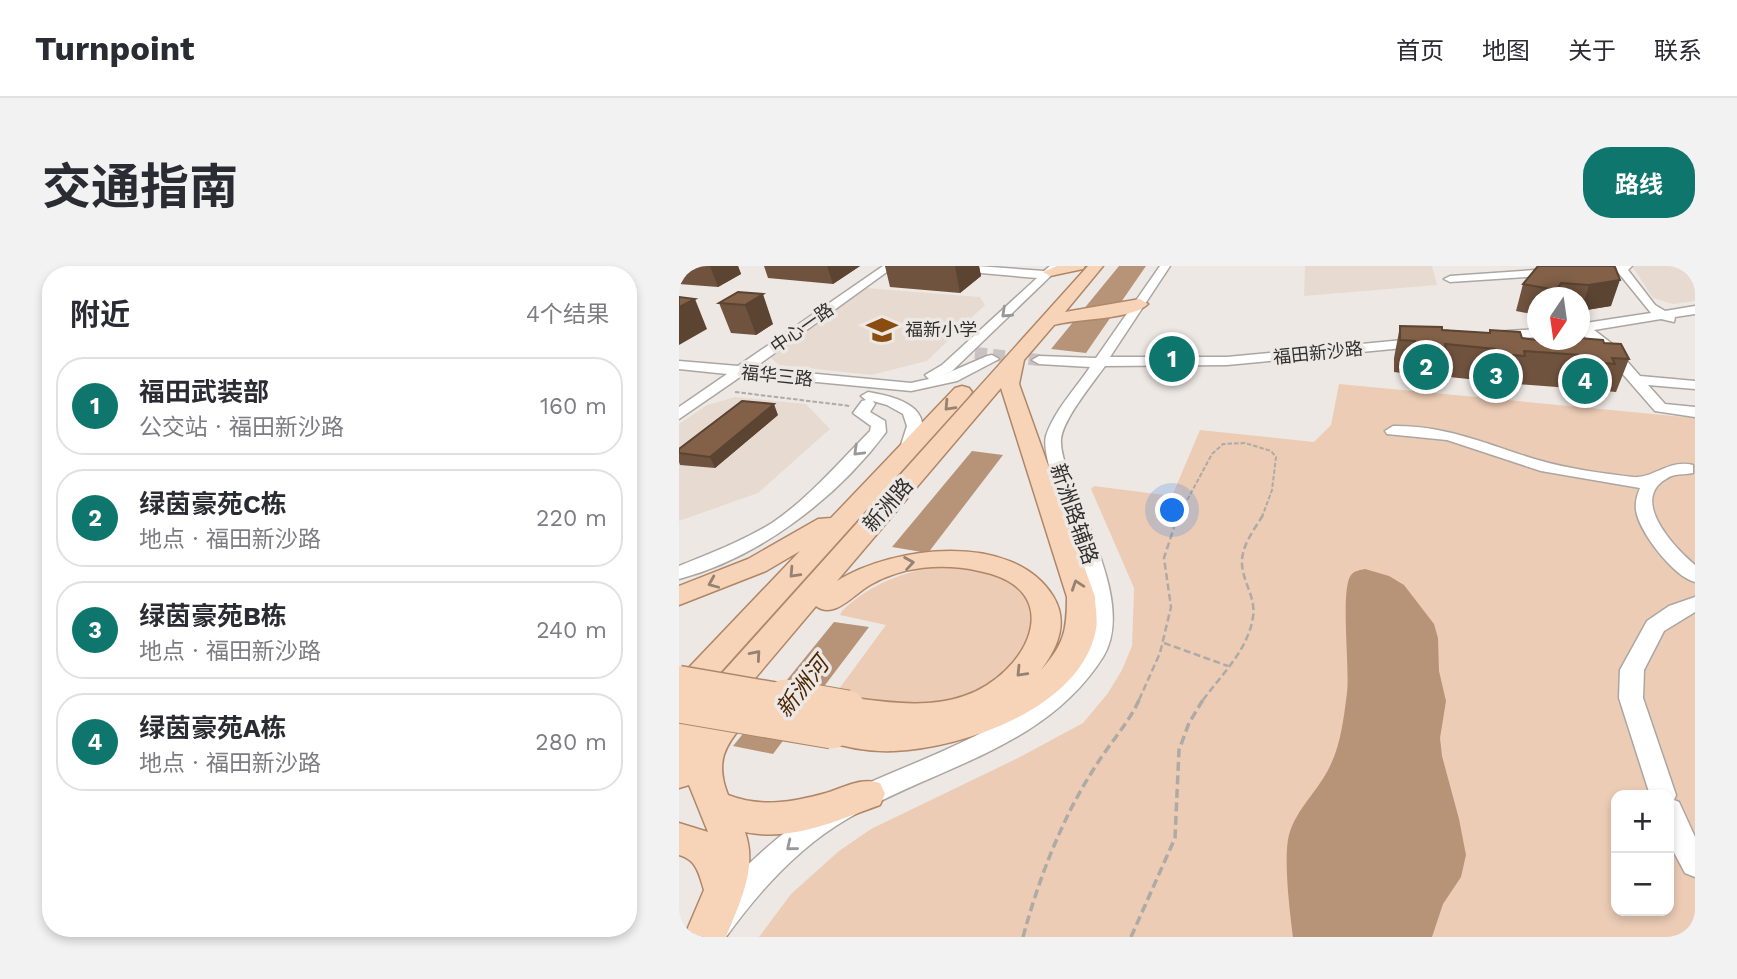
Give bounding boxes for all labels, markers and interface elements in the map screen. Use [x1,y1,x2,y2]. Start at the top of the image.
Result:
text: Turnpoint [35,29,194,68]
text: 首页 [1396,37,1444,65]
text: 地图 [1482,37,1530,65]
text: 关于 [1568,37,1616,65]
text: 联系 [1654,37,1702,65]
button: 路线 [1583,147,1695,218]
text: 交通指南 [42,158,238,216]
north arrow [1527,287,1590,350]
text: 附近 [70,297,130,332]
street label: 中心一路 [766,298,837,357]
text: 4个结果 [526,301,609,328]
one-way arrow [1001,305,1014,318]
school or university icon: 福新小学 [865,313,899,347]
place label: 福新小学 [905,319,977,340]
pin: 1 [1149,333,1195,385]
street label: 福田新沙路 [1272,337,1364,368]
pin: 2 [1403,341,1449,393]
pin: 3 [1473,350,1519,402]
pin: 4 [1562,355,1608,407]
street label: 福华三路 [740,361,814,390]
text: 福田武装部 [139,377,269,407]
text: 1 [90,393,100,420]
text: 160 m [540,393,607,420]
one-way arrow [944,398,957,411]
text: 公交站 · 福田新沙路 [139,414,344,441]
one-way arrow [854,443,867,456]
street label: 新洲路辅路 [1046,460,1103,568]
street label: 新洲路 [858,473,918,537]
text: 绿茵豪苑C栋 [139,489,287,519]
your location [1155,493,1189,527]
text: 2 [88,505,102,532]
text: 220 m [536,505,607,532]
text: 地点 · 福田新沙路 [139,526,321,553]
one-way arrow [903,556,915,571]
one-way arrow [790,565,803,578]
one-way arrow [708,575,721,589]
one-way arrow [1071,580,1085,592]
text: 绿茵豪苑B栋 [139,601,287,631]
text: 3 [88,617,102,644]
text: 240 m [536,617,607,644]
text: 地点 · 福田新沙路 [139,638,321,665]
water label: 新洲河 [771,649,837,723]
one-way arrow [748,651,760,664]
one-way arrow [1017,664,1030,677]
text: 绿茵豪苑A栋 [139,713,287,743]
text: 4 [88,729,102,756]
text: 280 m [535,729,607,756]
text: 地点 · 福田新沙路 [139,750,321,777]
map controls [1611,790,1674,916]
button: + [1611,790,1674,853]
one-way arrow [786,838,799,850]
button: − [1611,853,1674,916]

